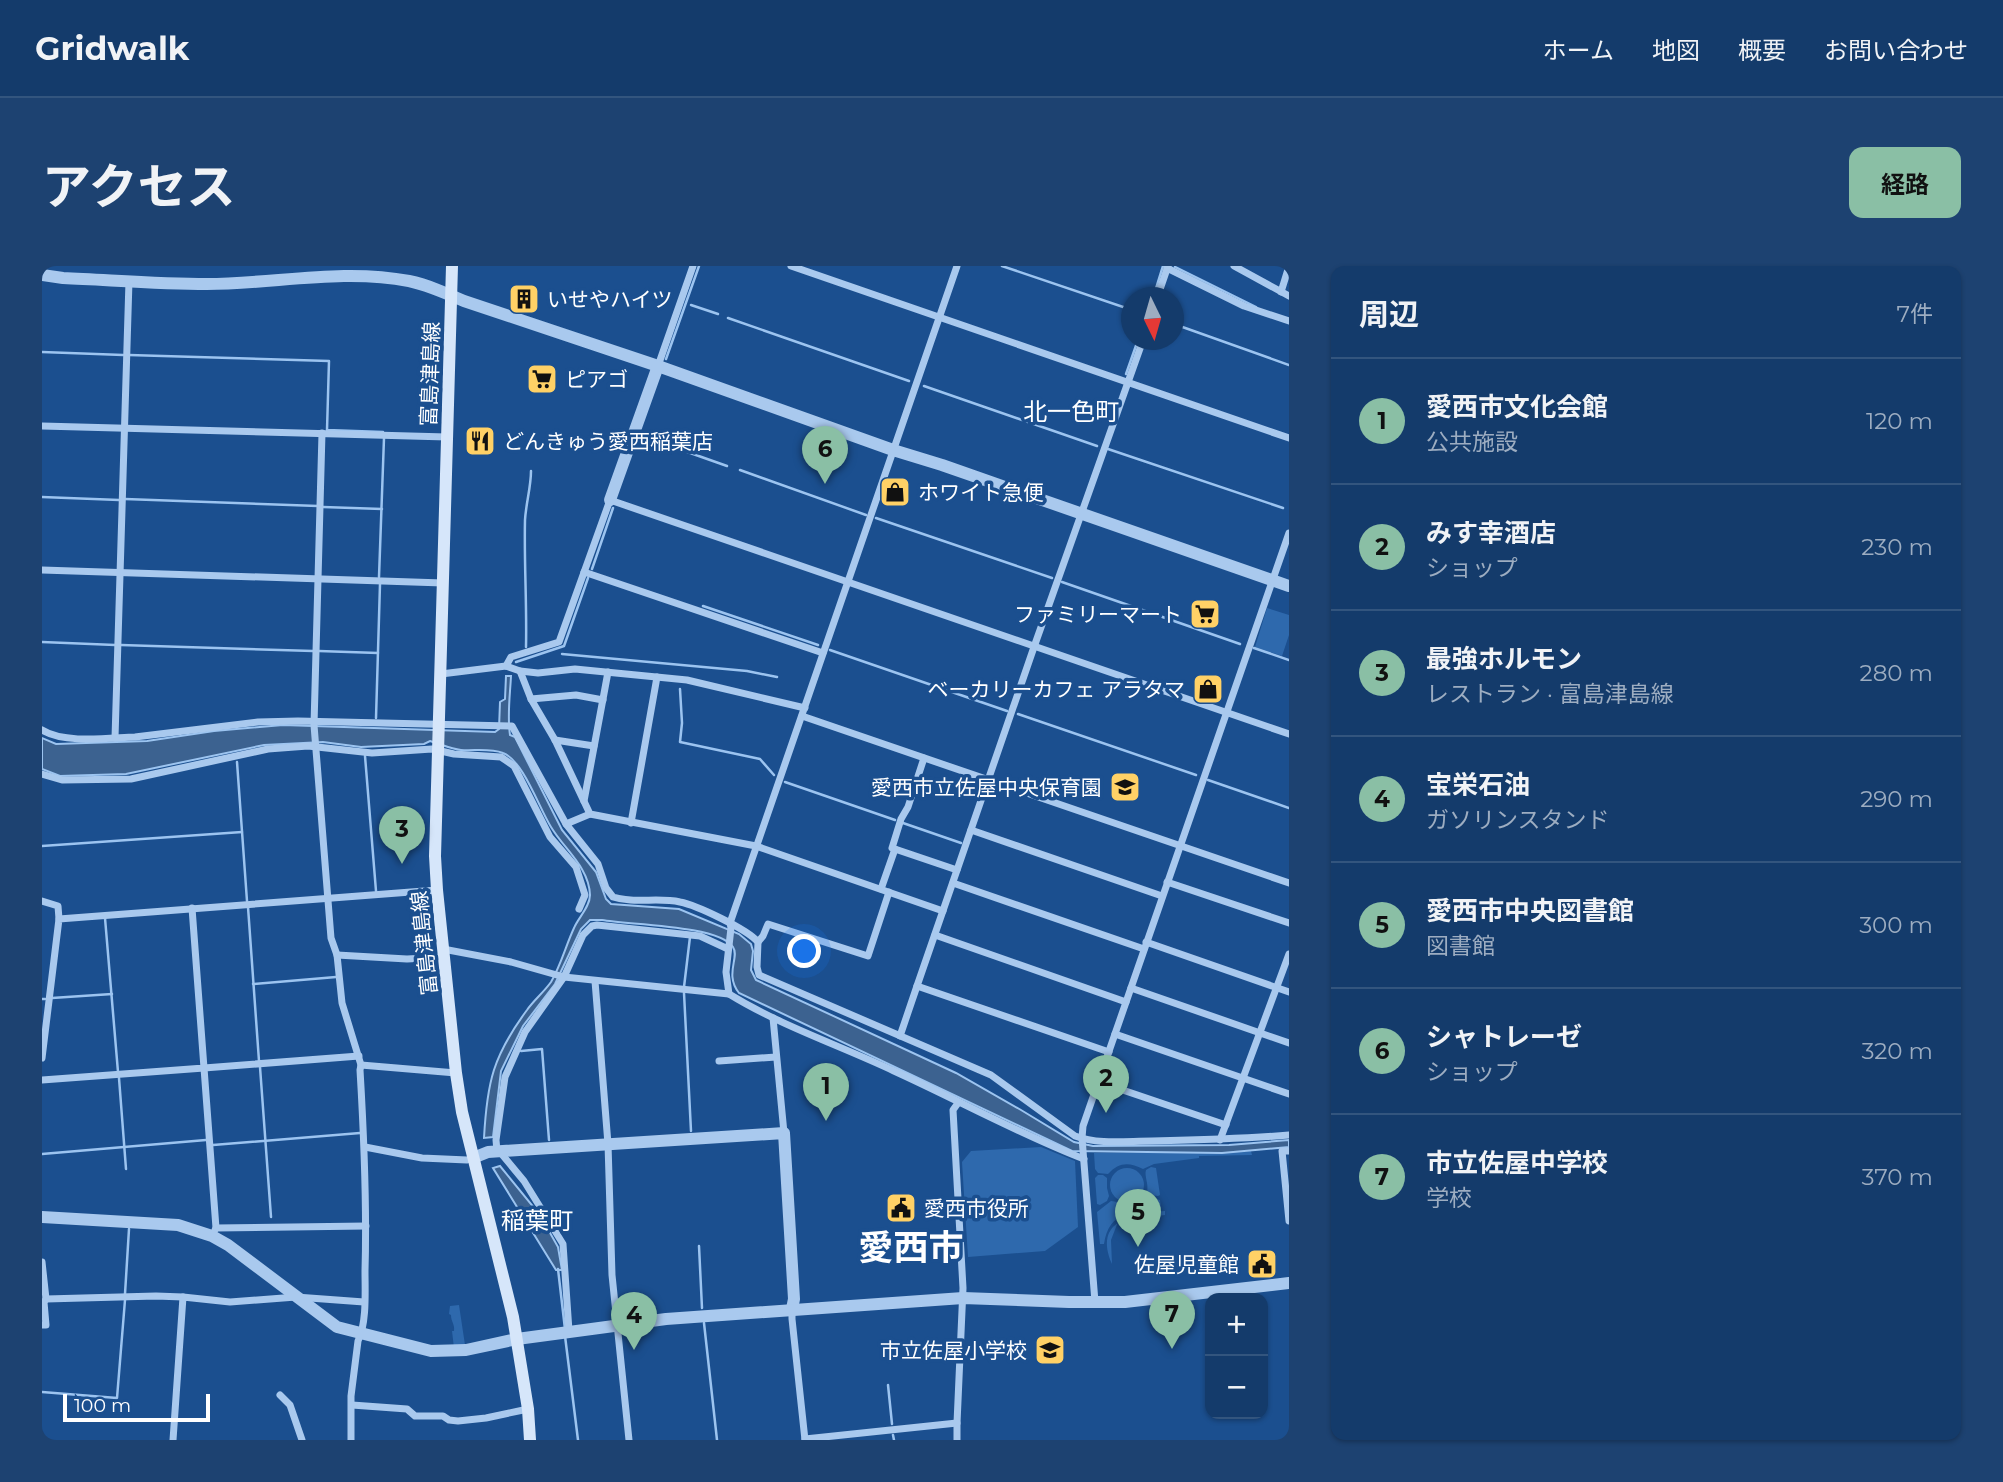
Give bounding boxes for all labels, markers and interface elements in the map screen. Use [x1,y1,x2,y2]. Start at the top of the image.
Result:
text: Gridwalk [35,28,189,68]
text: ホーム [1543,36,1614,65]
text: 地図 [1652,36,1700,65]
text: 概要 [1738,36,1786,65]
text: お問い合わせ [1824,36,1968,65]
button: 経路 [1849,147,1961,218]
text: アクセス [42,157,236,216]
building icon: いせやハイツ [507,282,541,316]
place label: いせやハイツ [547,287,673,312]
north arrow [1121,287,1184,350]
text: 周辺 [1359,296,1419,333]
text: 7件 [1896,300,1933,328]
street label: 富島津島線 [416,321,444,427]
supermarket icon: ピアゴ [525,362,559,396]
place label: ピアゴ [565,367,628,392]
text: 愛西市文化会館 [1426,391,1608,423]
district label: 北一色町 [1023,397,1119,426]
text: 1 [1377,407,1387,435]
text: 120 m [1866,407,1933,435]
restaurant icon: どんきゅう愛西稲葉店 [463,424,497,458]
pin: 6 [802,426,848,484]
text: 公共施設 [1426,428,1518,456]
place label: どんきゅう愛西稲葉店 [503,429,713,454]
shop icon: ホワイト急便 [878,475,912,509]
place label: ホワイト急便 [918,480,1044,505]
text: みす幸酒店 [1426,517,1556,549]
text: 2 [1375,533,1389,561]
text: 230 m [1861,533,1933,561]
text: ショップ [1426,554,1518,582]
supermarket icon: ファミリーマート [1188,597,1222,631]
place label: ファミリーマート [1014,602,1182,627]
text: 最強ホルモン [1426,643,1582,675]
text: 3 [1375,659,1389,687]
text: 280 m [1860,659,1933,687]
shop icon: ベーカリーカフェ アラタマ [1191,672,1225,706]
place label: ベーカリーカフェ アラタマ [927,677,1185,702]
text: レストラン · 富島津島線 [1426,680,1674,708]
text: 宝栄石油 [1426,769,1530,801]
school or university icon: 愛西市立佐屋中央保育園 [1108,770,1142,804]
place label: 愛西市立佐屋中央保育園 [871,775,1102,800]
text: 4 [1374,785,1390,813]
text: 290 m [1860,785,1933,813]
pin: 3 [379,806,425,864]
text: ガソリンスタンド [1426,806,1610,834]
street label: 富島津島線 [406,889,442,997]
text: 愛西市中央図書館 [1426,895,1634,927]
text: 5 [1375,911,1389,939]
text: 300 m [1859,911,1933,939]
text: 図書館 [1426,932,1495,960]
your location [787,934,821,968]
text: シャトレーゼ [1426,1021,1582,1053]
text: 6 [1375,1037,1389,1065]
text: 320 m [1861,1037,1933,1065]
pin: 2 [1083,1055,1129,1113]
text: ショップ [1426,1058,1518,1086]
pin: 1 [803,1063,849,1121]
text: 市立佐屋中学校 [1426,1147,1608,1179]
text: 7 [1375,1163,1389,1191]
text: 370 m [1862,1163,1933,1191]
text: 学校 [1426,1184,1472,1212]
pin: 5 [1115,1189,1161,1247]
public building icon: 愛西市役所 [884,1191,918,1225]
place label: 愛西市役所 [924,1196,1029,1221]
district label: 稲葉町 [501,1206,573,1235]
district label: 愛西市 [858,1226,964,1269]
public building icon: 佐屋児童館 [1245,1247,1279,1281]
place label: 佐屋児童館 [1134,1252,1239,1277]
pin: 7 [1149,1291,1195,1349]
pin: 4 [611,1292,657,1350]
map controls [1205,1293,1268,1419]
button: + [1205,1293,1268,1356]
school or university icon: 市立佐屋小学校 [1033,1333,1067,1367]
place label: 市立佐屋小学校 [880,1338,1027,1363]
button: − [1205,1356,1268,1419]
scale bar [63,1391,210,1423]
text: 100 m [74,1394,131,1417]

